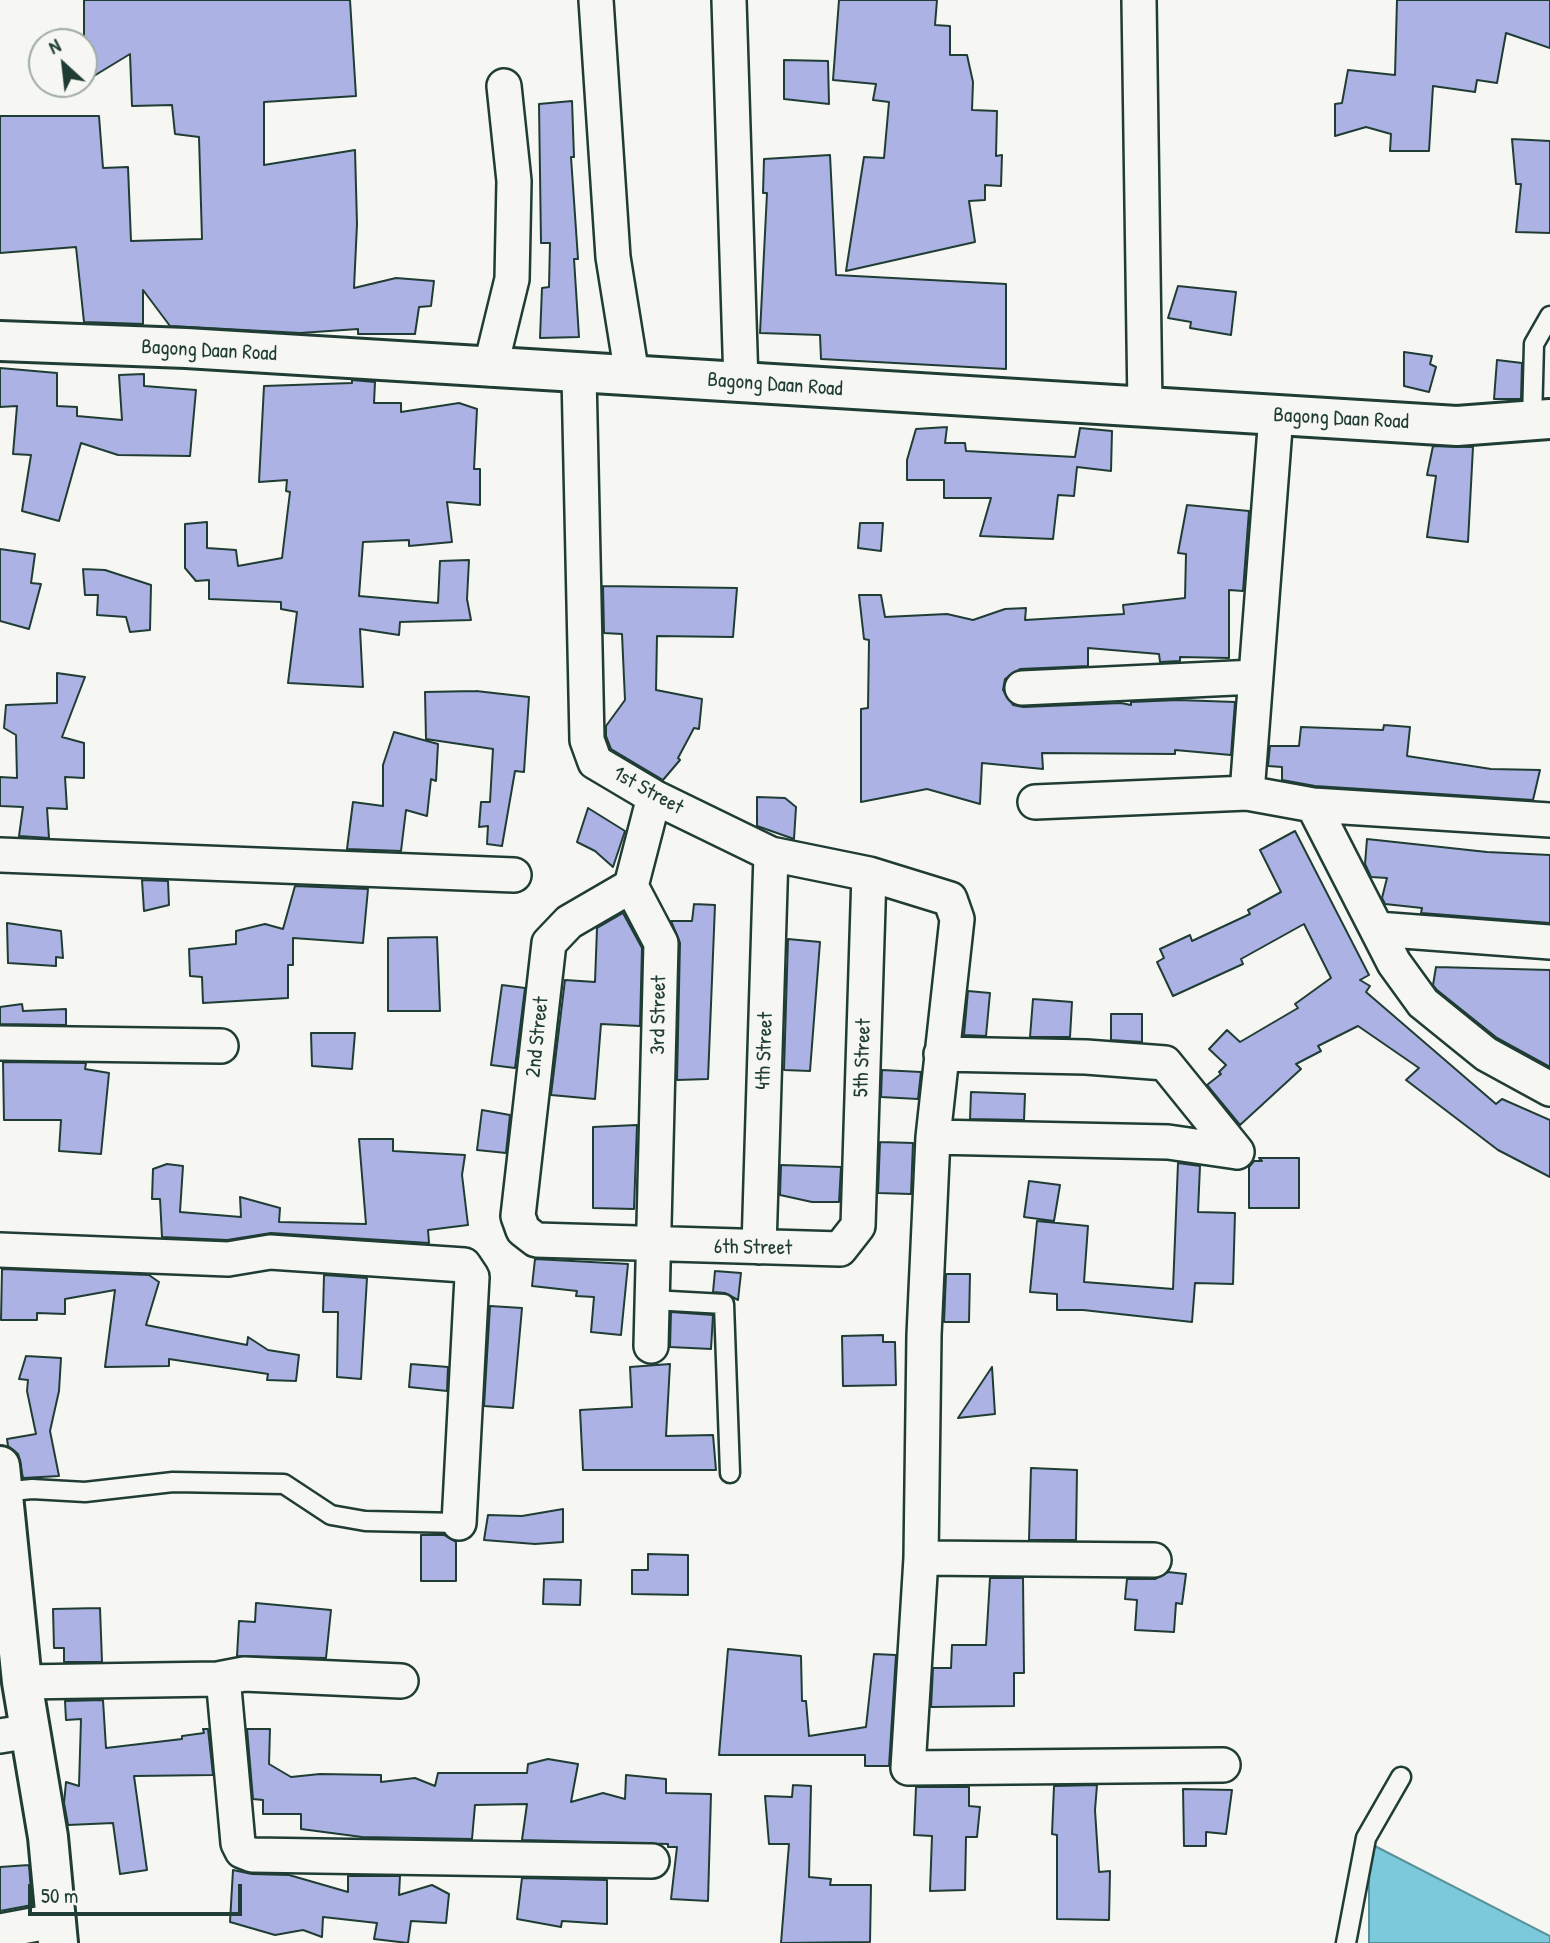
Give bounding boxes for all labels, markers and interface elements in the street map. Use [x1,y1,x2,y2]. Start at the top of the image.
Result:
north arrow [28,28,98,98]
text: N [44,32,65,60]
street label: Bagong Daan Road [141,335,277,367]
street label: Bagong Daan Road [707,368,843,402]
street label: Bagong Daan Road [1273,403,1409,435]
street label: 1st Street [608,761,688,821]
street label: 3rd Street [646,975,672,1055]
street label: 2nd Street [521,995,555,1079]
street label: 4th Street [751,1012,779,1090]
street label: 5th Street [849,1018,877,1098]
street label: 6th Street [714,1235,792,1261]
scale bar [32,1870,245,1914]
text: 50 m [41,1881,78,1910]

